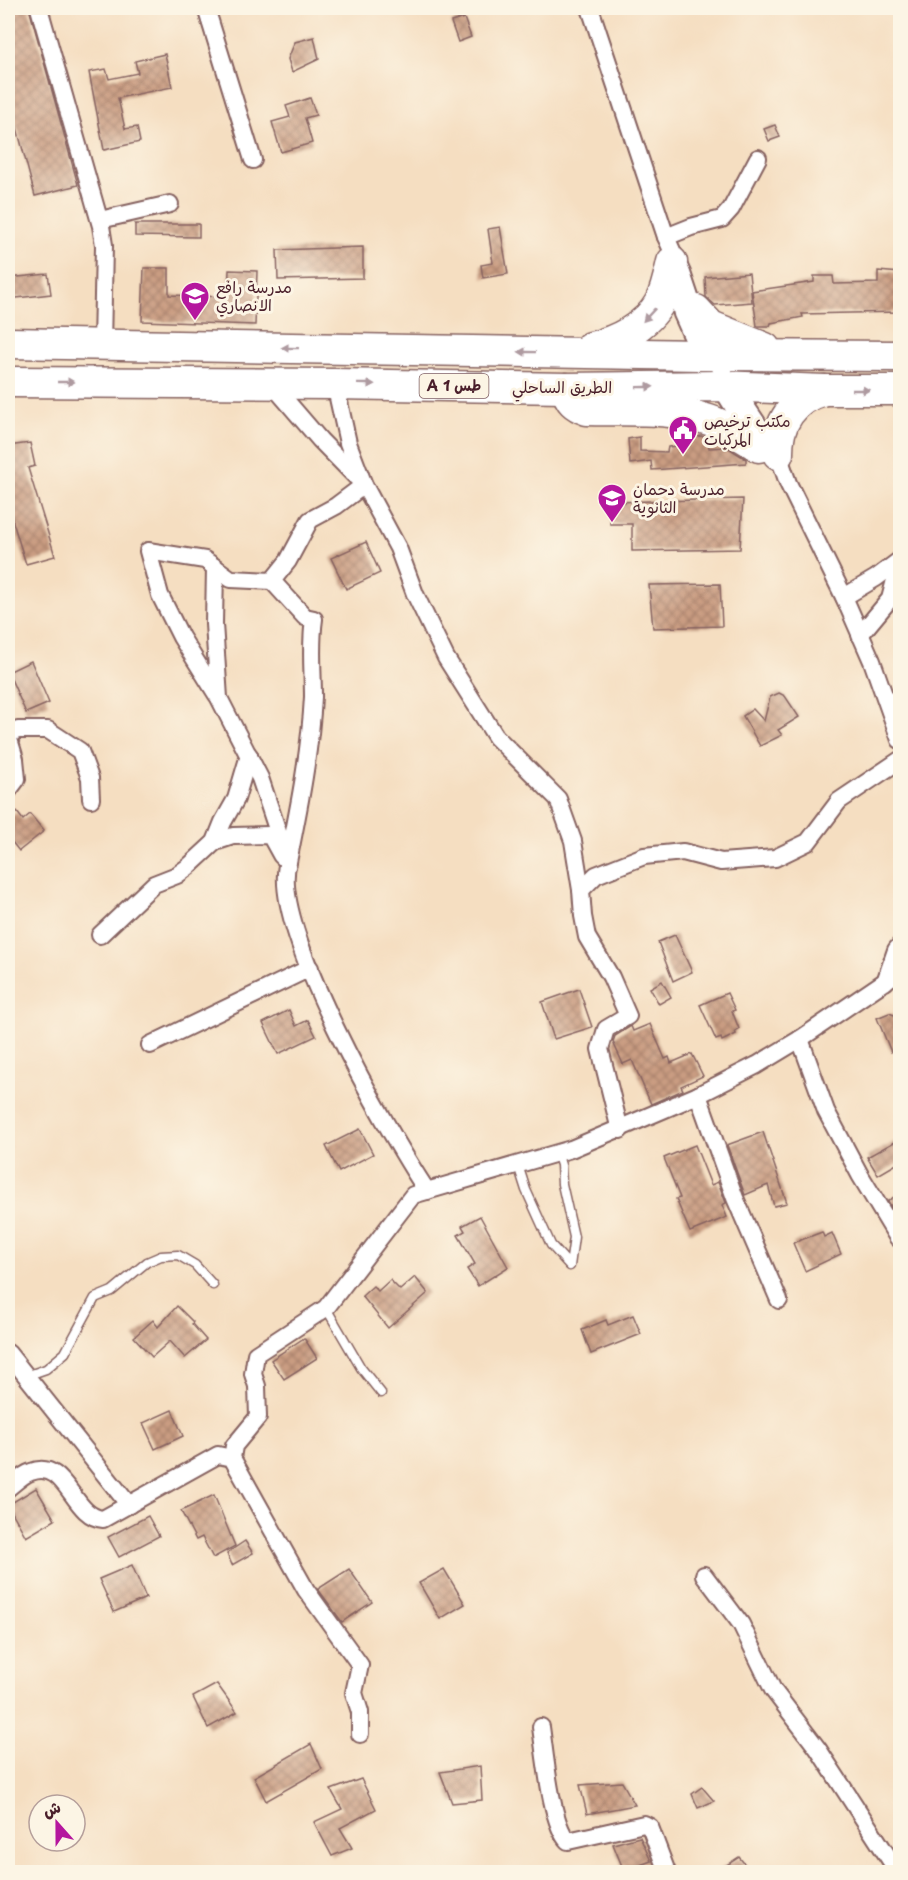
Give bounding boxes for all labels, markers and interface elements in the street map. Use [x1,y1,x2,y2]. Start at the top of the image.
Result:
place label: مدرسة رافع الانصاري [216,274,292,317]
school or university icon: مدرسة رافع الانصاري [179,280,211,322]
one-way arrow [642,307,656,322]
one-way arrow [281,343,300,353]
one-way arrow [518,347,537,356]
road number: A 1 طس [420,374,488,398]
street label: الطريق الساحلي [512,374,612,402]
one-way arrow [56,377,75,387]
one-way arrow [356,380,375,389]
one-way arrow [635,382,654,392]
one-way arrow [851,385,870,395]
place label: مكتب ترخيص المركبات [704,408,791,450]
public building icon: مكتب ترخيص المركبات [667,414,699,456]
place label: مدرسة دحمان الثانوية [633,476,725,518]
school or university icon: مدرسة دحمان الثانوية [596,482,628,524]
north arrow [27,1793,87,1853]
text: ش [39,1794,64,1822]

